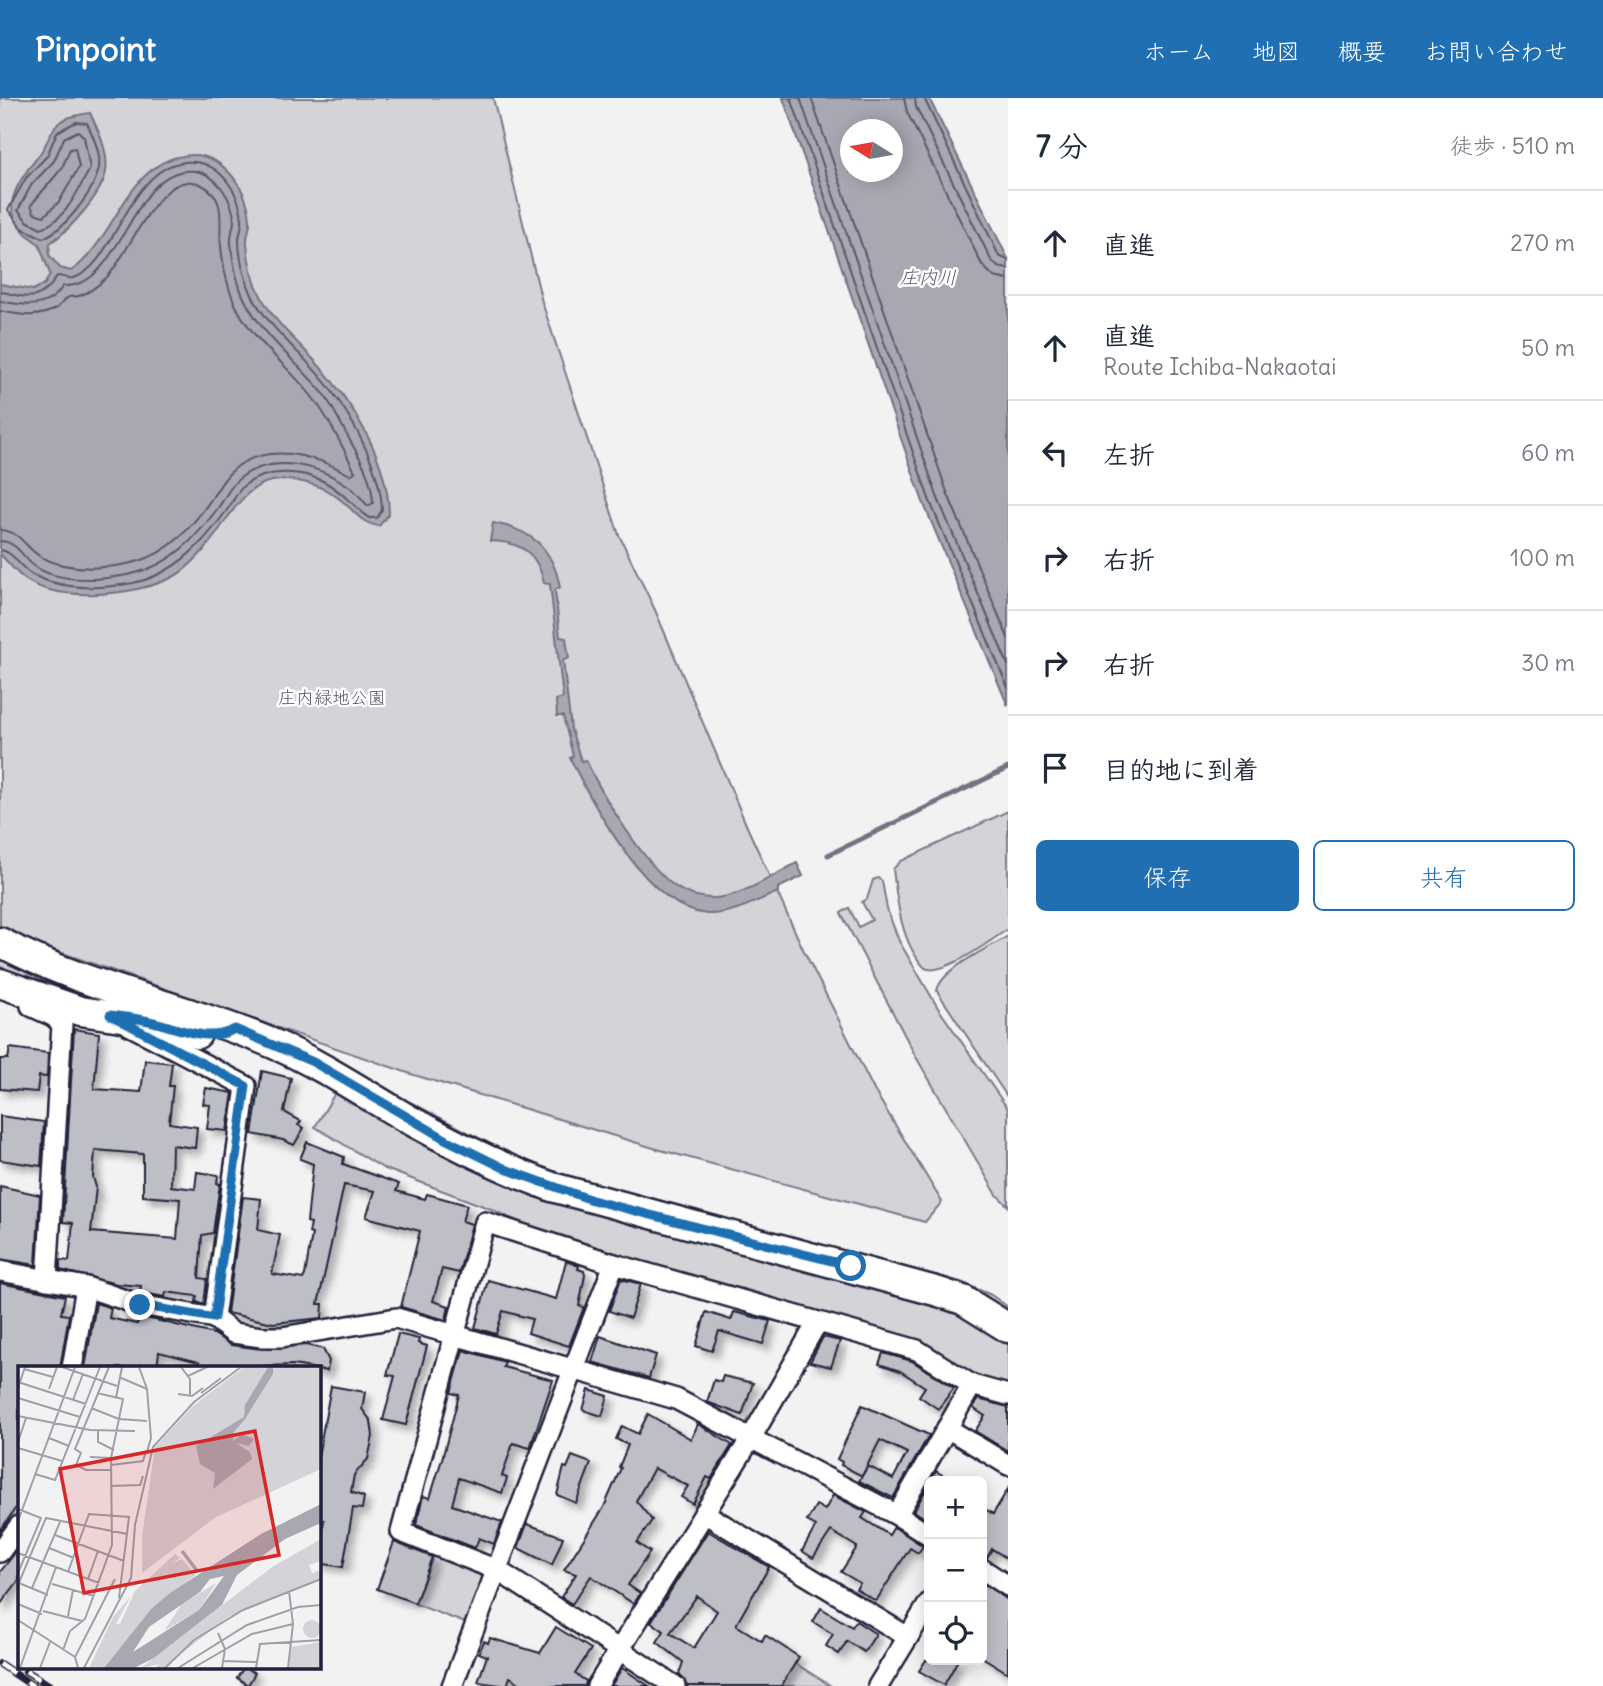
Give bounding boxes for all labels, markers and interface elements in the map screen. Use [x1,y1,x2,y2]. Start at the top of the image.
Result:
text: Pinpoint [35,28,156,70]
text: ホーム [1143,36,1214,66]
text: 地図 [1252,36,1300,66]
text: 概要 [1338,36,1386,66]
text: お問い合わせ [1424,36,1568,66]
north arrow [840,119,903,182]
text: 7 分 [1036,127,1088,165]
text: 徒歩 · 510 m [1450,131,1575,160]
icon: ahead [1036,224,1074,262]
text: 直進 [1103,228,1155,261]
text: 270 m [1510,228,1575,257]
water label: 庄内川 [899,265,957,289]
text: 直進 [1103,319,1155,352]
icon: ahead [1036,329,1074,367]
text: 50 m [1521,333,1575,362]
text: Route Ichiba-Nakaotai [1103,352,1336,381]
icon: left [1036,434,1074,472]
text: 左折 [1103,438,1155,471]
text: 60 m [1521,438,1575,467]
icon: right [1036,539,1074,577]
text: 右折 [1103,543,1155,576]
text: 100 m [1510,543,1575,572]
icon: right [1036,644,1074,682]
text: 右折 [1103,648,1155,681]
text: 30 m [1521,648,1575,677]
park label: 庄内緑地公園 [278,686,386,709]
icon: arrive [1036,749,1074,787]
text: 目的地に到着 [1103,753,1259,786]
button: 保存 [1036,840,1299,911]
button: 共有 [1313,840,1575,911]
route start [835,1250,866,1281]
route end [124,1289,155,1320]
inset map [18,1366,320,1668]
map controls [924,1476,987,1665]
button: + [924,1476,987,1539]
button: − [924,1539,987,1602]
button: locate [924,1602,987,1665]

